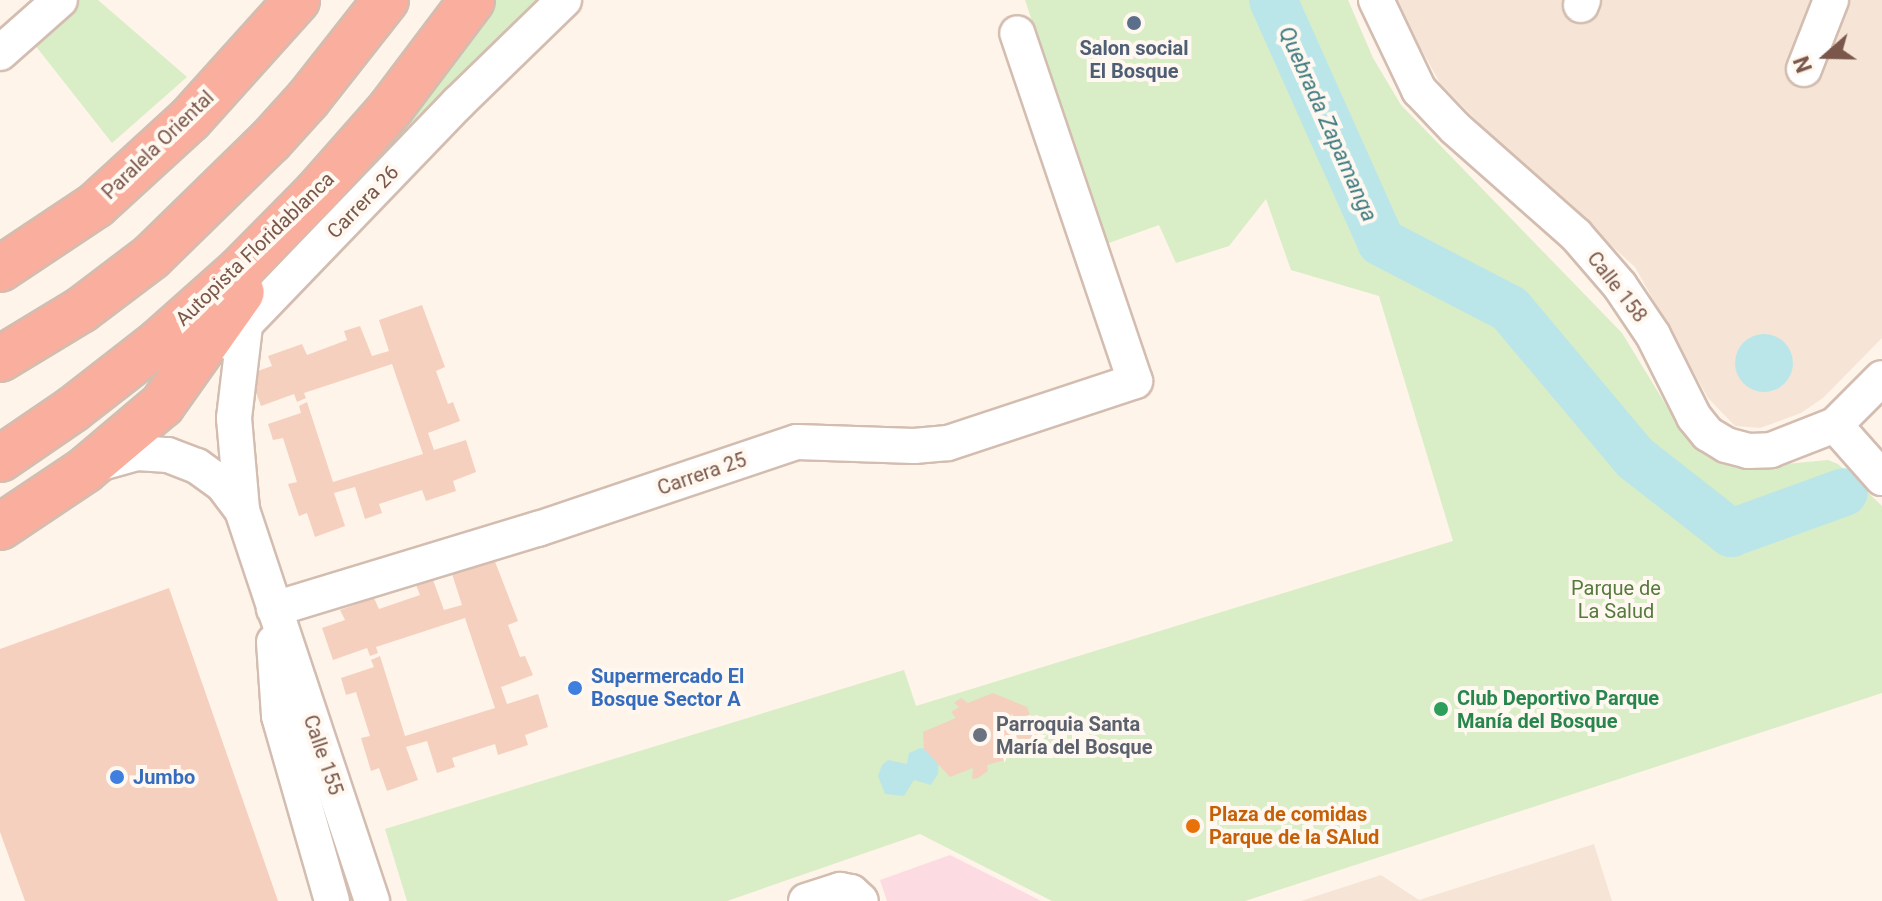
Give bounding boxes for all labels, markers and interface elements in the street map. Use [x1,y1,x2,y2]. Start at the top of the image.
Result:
marker: Salon social El Bosque [1125,14,1143,32]
north arrow [1786,16,1866,96]
water label: Quebrada Zapamanga [1273,22,1383,226]
place label: Salon social El Bosque [1079,36,1189,83]
text: N [1789,53,1817,76]
street label: Paralela Oriental [97,86,219,204]
street label: Carrera 26 [322,160,404,244]
street label: Autopista Floridablanca [171,167,339,331]
street label: Calle 158 [1582,247,1652,327]
street label: Carrera 25 [654,448,750,500]
park label: Parque de La Salud [1571,576,1661,623]
place label: Supermercado El Bosque Sector A [591,664,744,711]
marker: Supermercado El Bosque Sector A [566,679,584,697]
place label: Club Deportivo Parque Manía del Bosque [1457,686,1659,733]
marker: Club Deportivo Parque Manía del Bosque [1432,700,1450,718]
street label: Calle 155 [298,712,348,798]
place label: Parroquia Santa María del Bosque [996,712,1153,759]
marker: Parroquia Santa María del Bosque [971,726,989,744]
place label: Jumbo [133,765,195,789]
marker: Jumbo [108,768,126,786]
place label: Plaza de comidas Parque de la SAlud [1209,802,1379,849]
marker: Plaza de comidas Parque de la SAlud [1184,817,1202,835]

